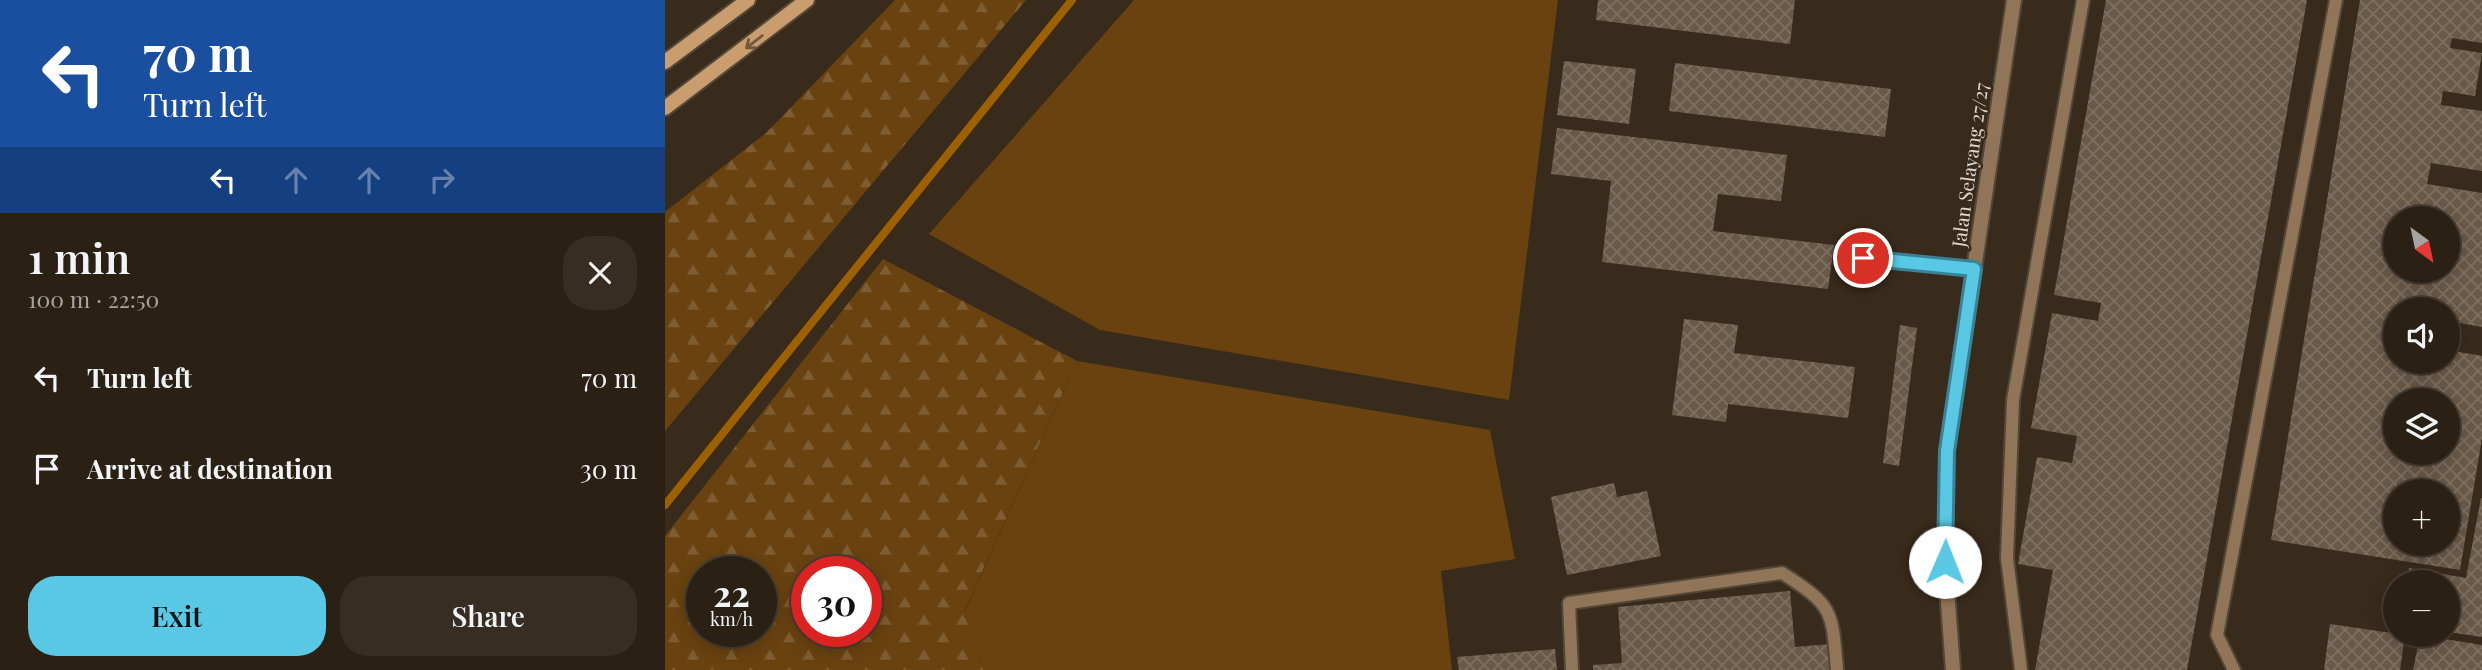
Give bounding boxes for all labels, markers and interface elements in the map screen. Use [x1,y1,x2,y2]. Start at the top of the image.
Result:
text: 70 m [143,19,253,84]
icon: left [28,28,119,119]
one-way arrow [745,34,763,49]
street label: Jalan Selayang 27/27 [1944,81,1993,250]
text: Turn left [143,82,267,125]
icon: left [204,161,242,199]
icon: ahead [277,161,315,199]
icon: ahead [350,161,388,199]
icon: right [423,161,461,199]
north arrow [2383,206,2461,284]
map controls [2383,206,2460,647]
pin [1833,228,1893,288]
text: 1 min [28,229,130,285]
button: close [563,236,637,310]
icon: arrive [1844,239,1882,277]
text: 100 m · 22:50 [28,283,159,314]
button: sound [2383,297,2460,374]
icon: left [28,359,66,397]
text: Turn left [87,360,192,395]
text: 70 m [581,360,637,395]
button: layers [2383,388,2460,465]
icon: arrive [28,450,66,488]
text: Arrive at destination [87,451,333,486]
text: 30 m [580,451,637,486]
button: + [2383,479,2460,556]
position arrow [1908,525,1982,599]
speed limit sign: 30 [791,556,882,647]
text: 22 [713,569,750,616]
button: − [2383,570,2460,647]
button: Exit [28,576,326,656]
button: Share [340,576,637,656]
text: km/h [710,607,753,631]

